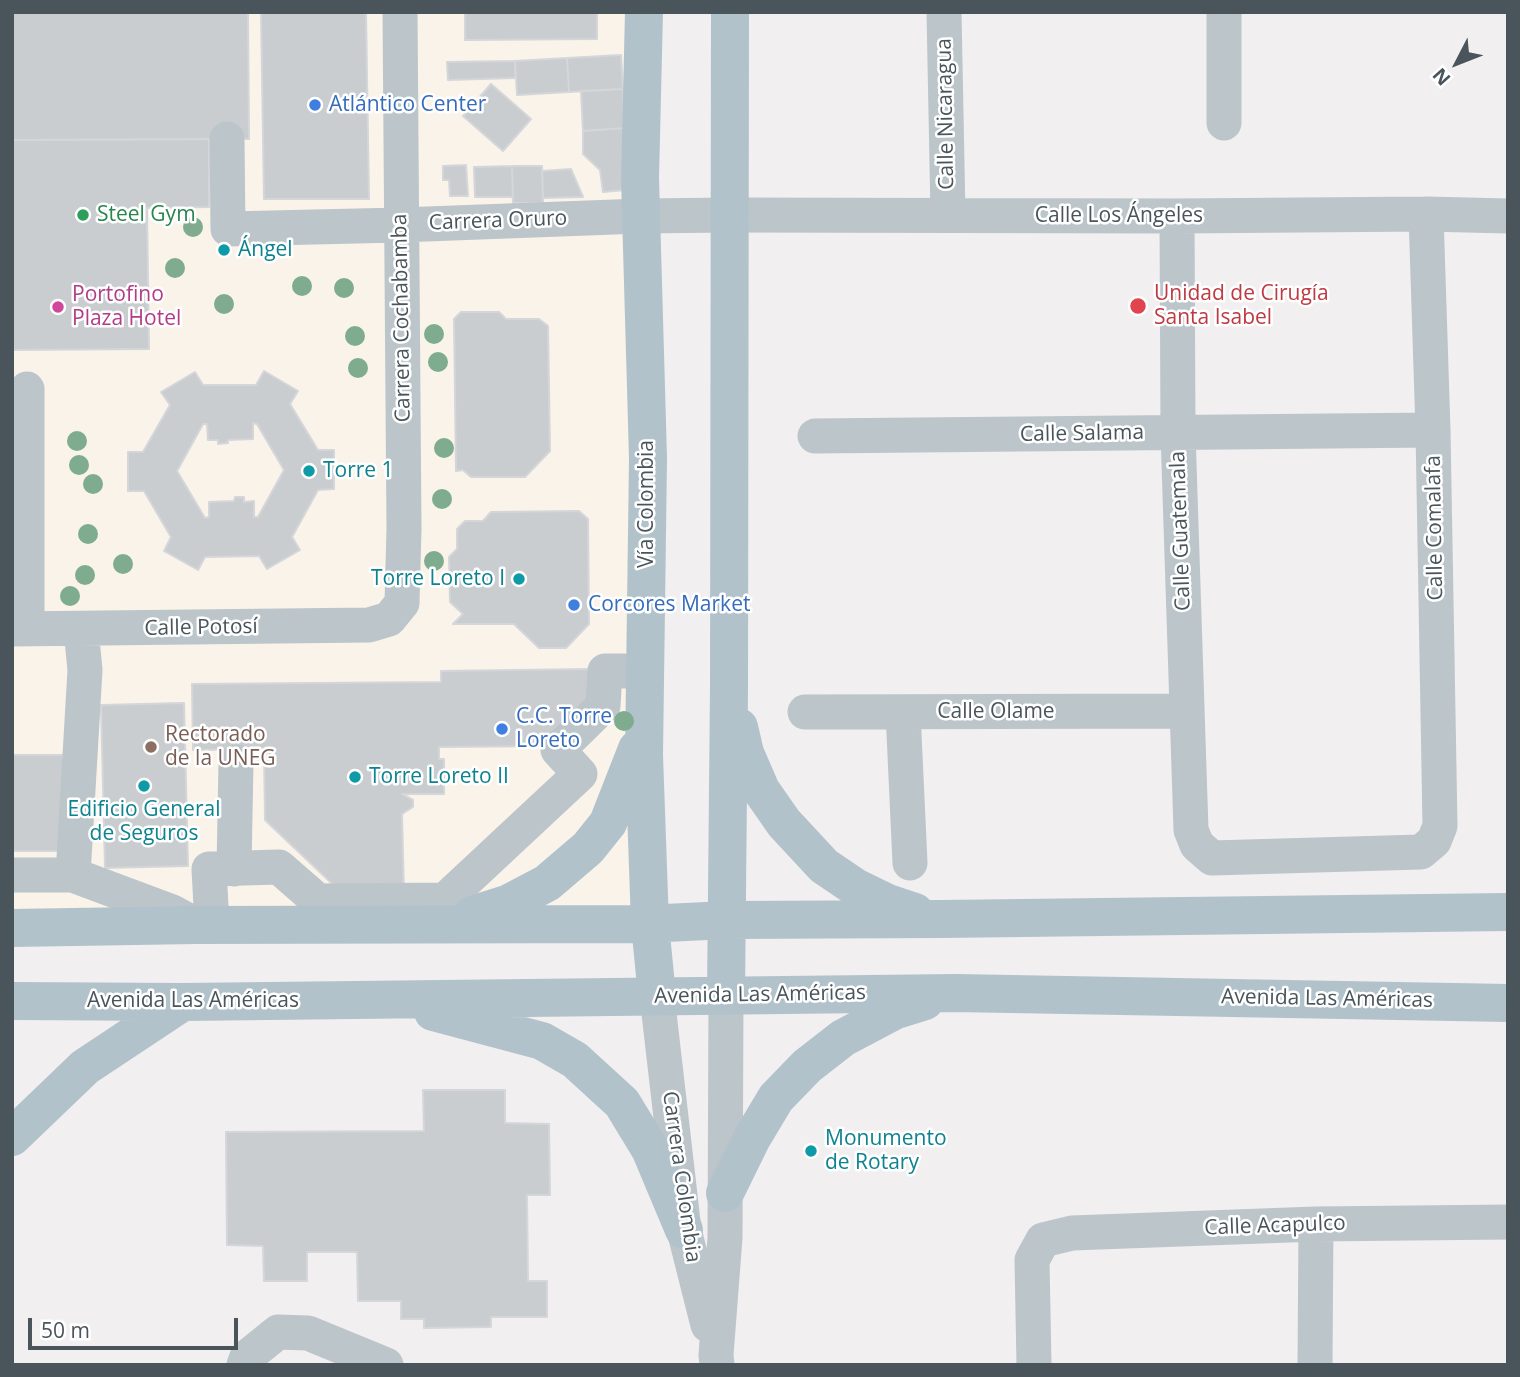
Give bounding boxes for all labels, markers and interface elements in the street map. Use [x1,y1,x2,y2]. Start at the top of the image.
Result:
north arrow [1422,28,1492,98]
street label: Calle Nicaragua [932,38,960,190]
text: N [1427,63,1456,91]
place label: Atlántico Center [329,92,486,118]
marker: Atlántico Center [307,97,323,113]
place label: Steel Gym [97,202,196,228]
street label: Calle Los Ángeles [1035,203,1203,229]
street label: Carrera Oruro [428,206,568,236]
marker: Steel Gym [75,207,91,223]
street label: Carrera Cochabamba [388,214,416,422]
place label: Ángel [238,237,293,263]
marker: Ángel [216,242,232,258]
place label: Unidad de Cirugía Santa Isabel [1154,281,1329,331]
place label: Portofino Plaza Hotel [72,282,181,332]
marker: Unidad de Cirugía Santa Isabel [1128,296,1148,316]
marker: Portofino Plaza Hotel [50,299,66,315]
street label: Calle Salama [1020,420,1144,448]
street label: Vía Colombia [634,440,660,568]
street label: Calle Guatemala [1166,451,1196,611]
street label: Calle Comalafa [1421,455,1449,601]
place label: Torre 1 [323,458,394,484]
marker: Torre 1 [301,463,317,479]
place label: Torre Loreto I [371,566,505,592]
marker: Torre Loreto I [511,571,527,587]
place label: Corcores Market [588,592,750,618]
marker: Corcores Market [566,597,582,613]
street label: Calle Potosí [144,614,258,642]
street label: Calle Olame [937,699,1055,725]
place label: C.C. Torre Loreto [516,704,612,754]
marker: C.C. Torre Loreto [494,721,510,737]
place label: Rectorado de la UNEG [165,722,276,772]
marker: Rectorado de la UNEG [143,739,159,755]
place label: Torre Loreto II [369,764,509,790]
marker: Torre Loreto II [347,769,363,785]
marker: Edificio General de Seguros [136,778,152,794]
place label: Edificio General de Seguros [68,797,220,847]
street label: Avenida Las Américas [654,981,866,1009]
street label: Avenida Las Américas [1221,985,1433,1013]
street label: Avenida Las Américas [87,988,299,1014]
street label: Carrera Colombia [657,1090,705,1264]
place label: Monumento de Rotary [825,1126,947,1176]
marker: Monumento de Rotary [803,1143,819,1159]
street label: Calle Acapulco [1204,1211,1346,1241]
scale bar [32,1304,242,1348]
text: 50 m [41,1316,90,1344]

